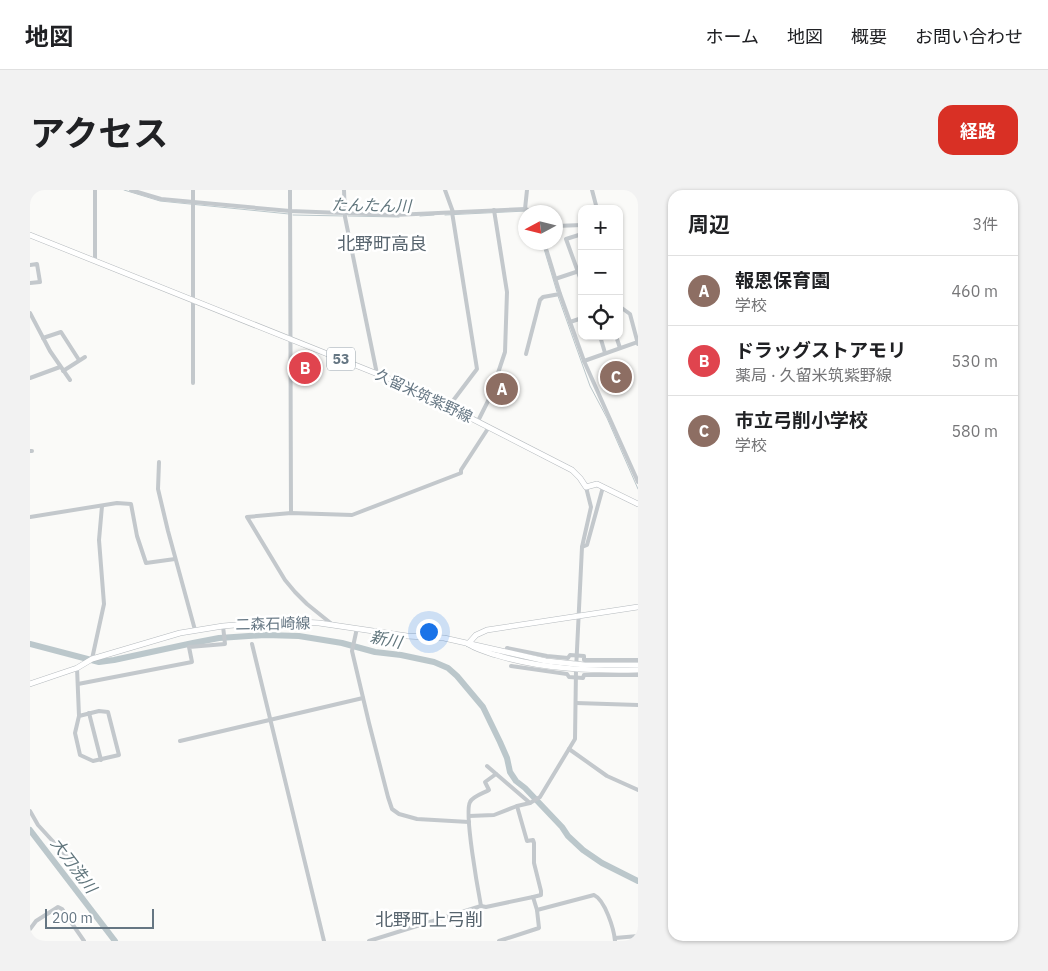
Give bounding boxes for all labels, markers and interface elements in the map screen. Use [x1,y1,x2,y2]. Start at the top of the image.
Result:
text: 地図 [25,20,73,52]
text: ホーム [706,25,759,48]
text: 地図 [787,25,823,48]
text: 概要 [851,25,887,48]
text: お問い合わせ [915,25,1023,48]
button: 経路 [938,105,1018,155]
text: アクセス [30,110,168,156]
water label: たんたん川 [331,194,413,216]
north arrow [518,205,563,250]
map controls [578,205,623,340]
button: + [578,205,623,250]
text: 周辺 [688,210,730,238]
text: 3件 [972,214,998,234]
district label: 北野町高良 [337,232,427,255]
button: − [578,250,623,295]
text: 報恩保育園 [735,268,830,292]
text: A [699,281,709,301]
text: 460 m [951,281,998,301]
button: locate [578,295,623,340]
text: 学校 [735,295,767,315]
text: ドラッグストアモリ [735,338,906,362]
road number: 53 [327,347,355,370]
pin: B [289,349,321,387]
text: B [699,351,709,371]
text: 530 m [951,351,998,371]
pin: C [600,358,632,396]
street label: 久留米筑紫野線 [373,365,476,426]
text: 薬局 · 久留米筑紫野線 [735,365,892,385]
pin: A [486,370,518,408]
text: 市立弓削小学校 [735,408,868,432]
text: C [699,421,709,441]
text: 580 m [951,421,998,441]
text: 学校 [735,435,767,455]
street label: 二森石崎線 [235,613,311,634]
your location [416,619,442,645]
water label: 新川 [368,626,406,652]
water label: 大刀洗川 [47,833,102,898]
scale bar [45,906,154,929]
district label: 北野町上弓削 [375,908,483,931]
text: 200 m [52,909,93,927]

